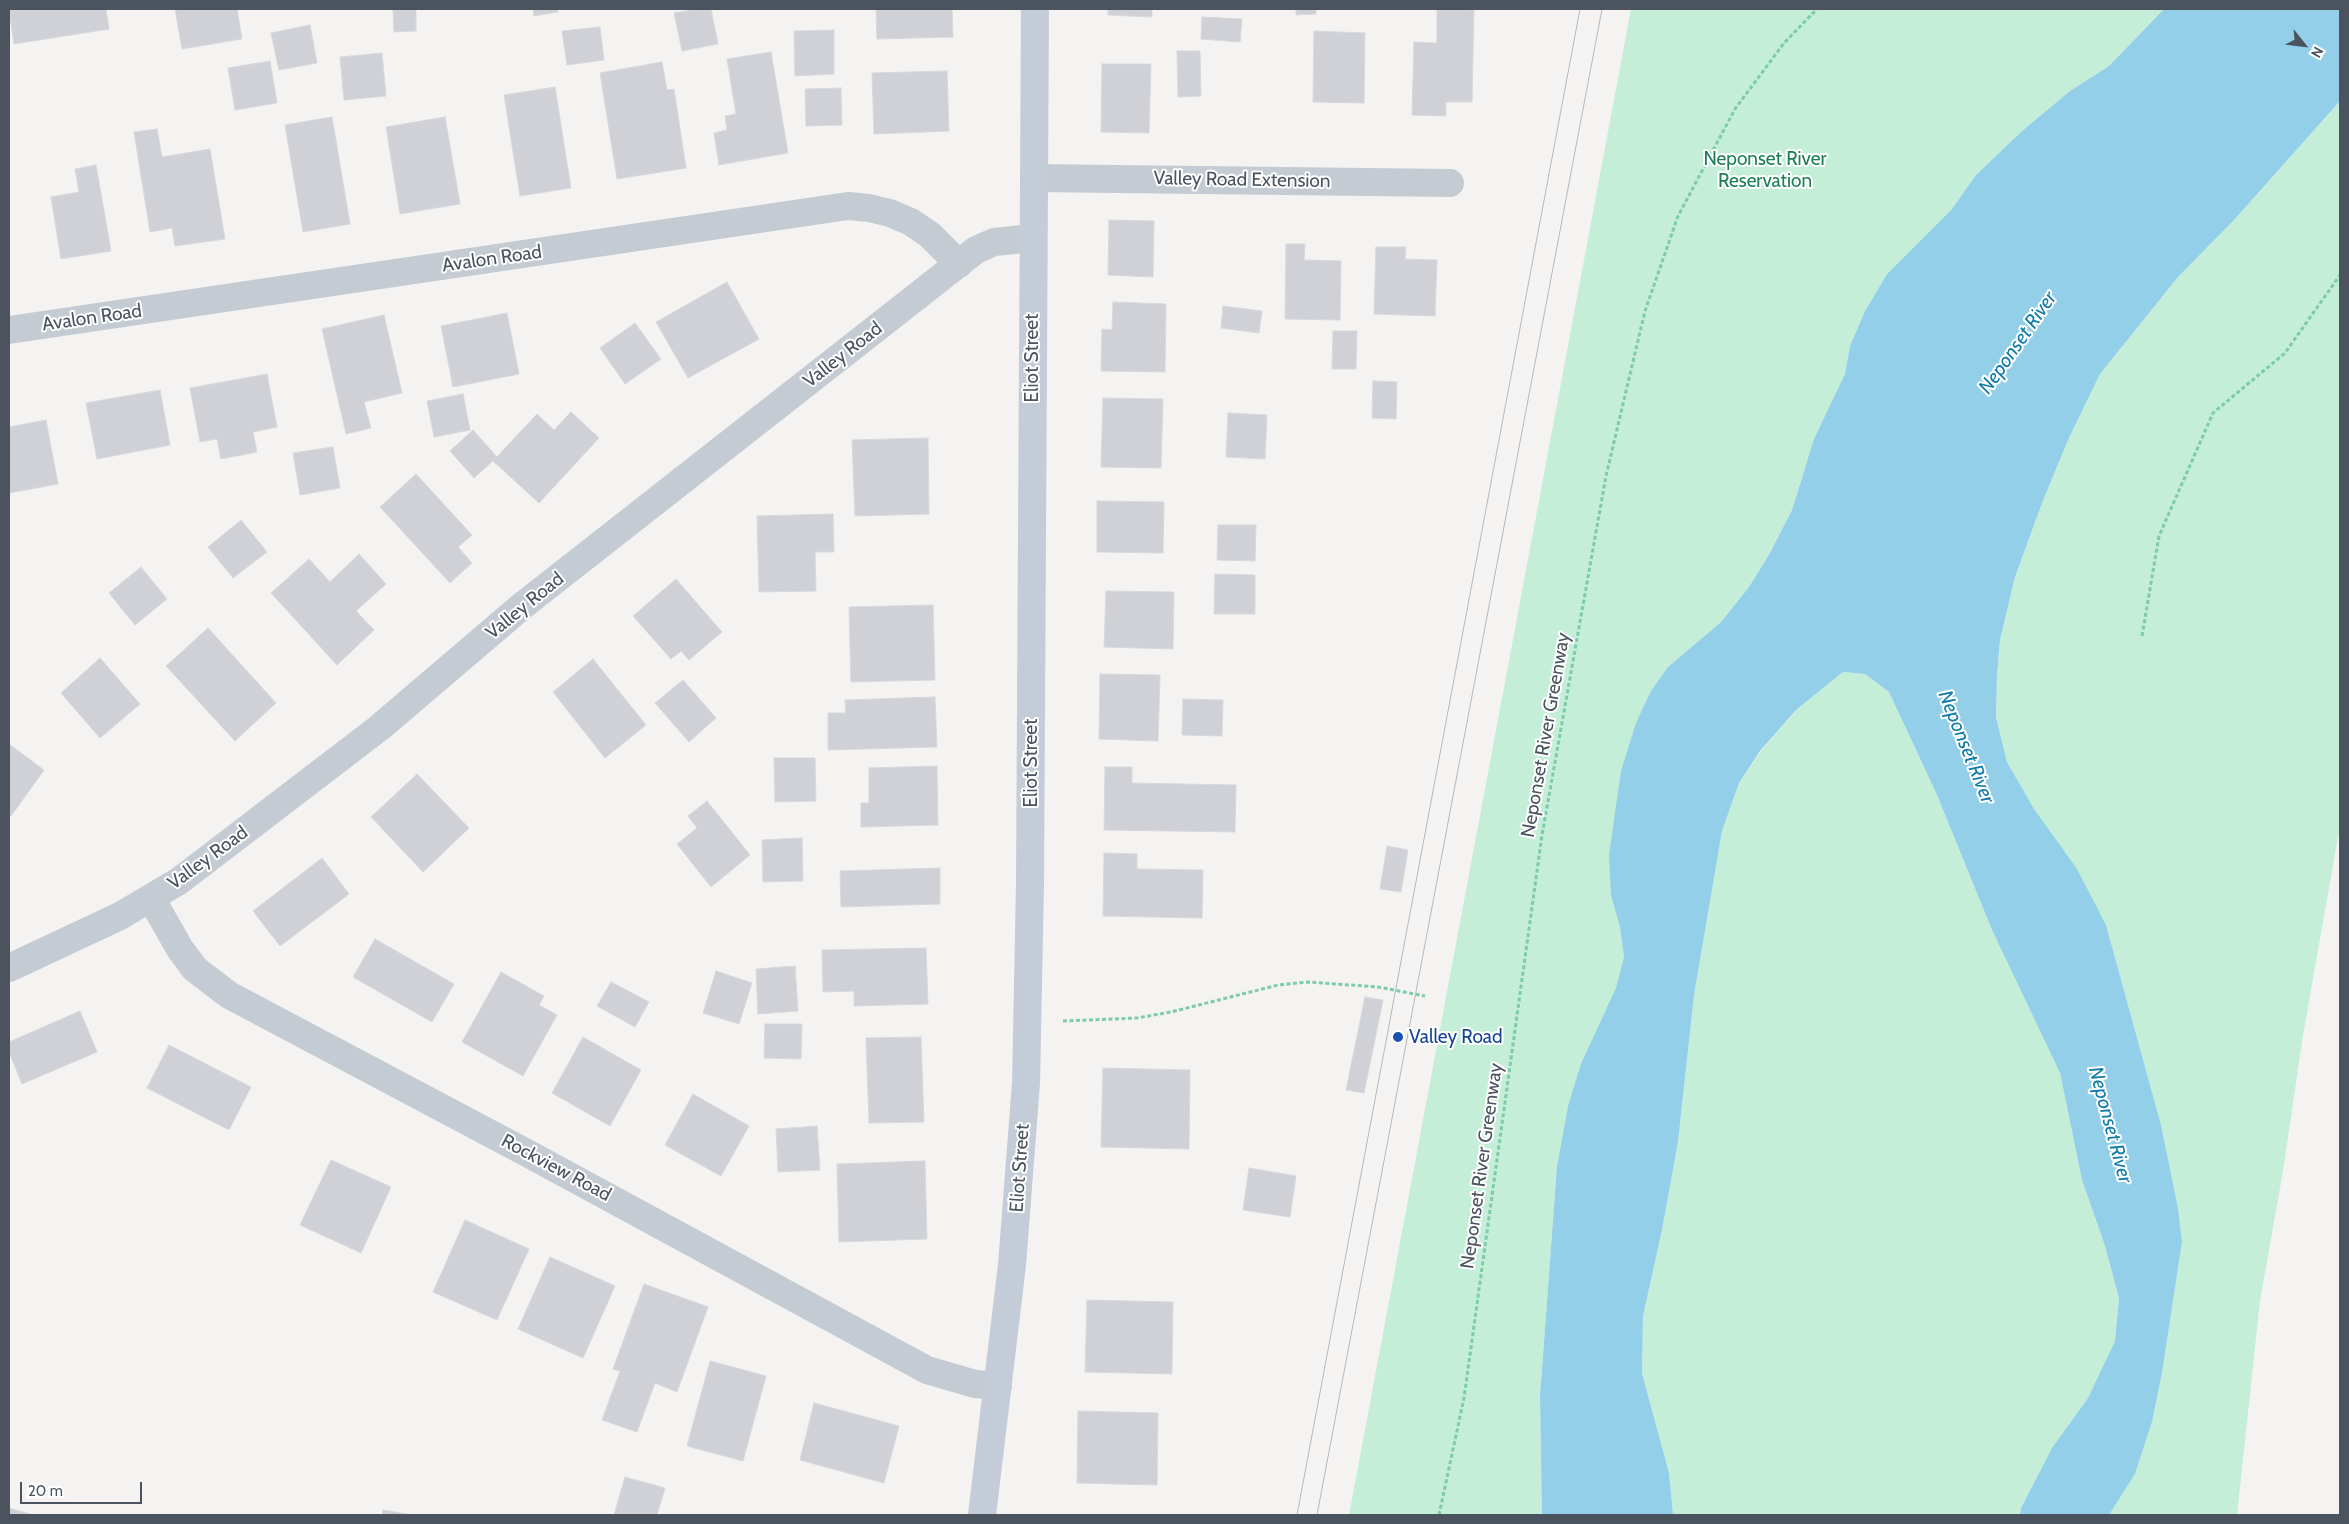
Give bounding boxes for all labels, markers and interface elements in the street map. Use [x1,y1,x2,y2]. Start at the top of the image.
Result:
north arrow [2279,20,2329,70]
text: N [2307,44,2327,61]
park label: Neponset River Reservation [1703,148,1827,192]
street label: Valley Road Extension [1153,167,1331,193]
street label: Avalon Road [441,241,543,277]
water label: Neponset River [1974,287,2062,399]
street label: Avalon Road [41,300,143,336]
street label: Eliot Street [1021,314,1043,402]
street label: Valley Road [799,317,887,393]
street label: Valley Road [481,568,569,644]
street label: Neponset River Greenway [1517,631,1575,839]
water label: Neponset River [1932,687,2000,807]
street label: Eliot Street [1020,719,1042,807]
street label: Valley Road [163,821,253,895]
place label: Valley Road [1409,1026,1503,1048]
marker: Valley Road [1391,1030,1405,1044]
street label: Neponset River Greenway [1456,1062,1508,1270]
water label: Neponset River [2083,1064,2137,1186]
street label: Eliot Street [1006,1123,1034,1213]
street label: Rockview Road [497,1130,615,1206]
scale bar [22,1472,145,1504]
text: 20 m [28,1482,63,1500]

